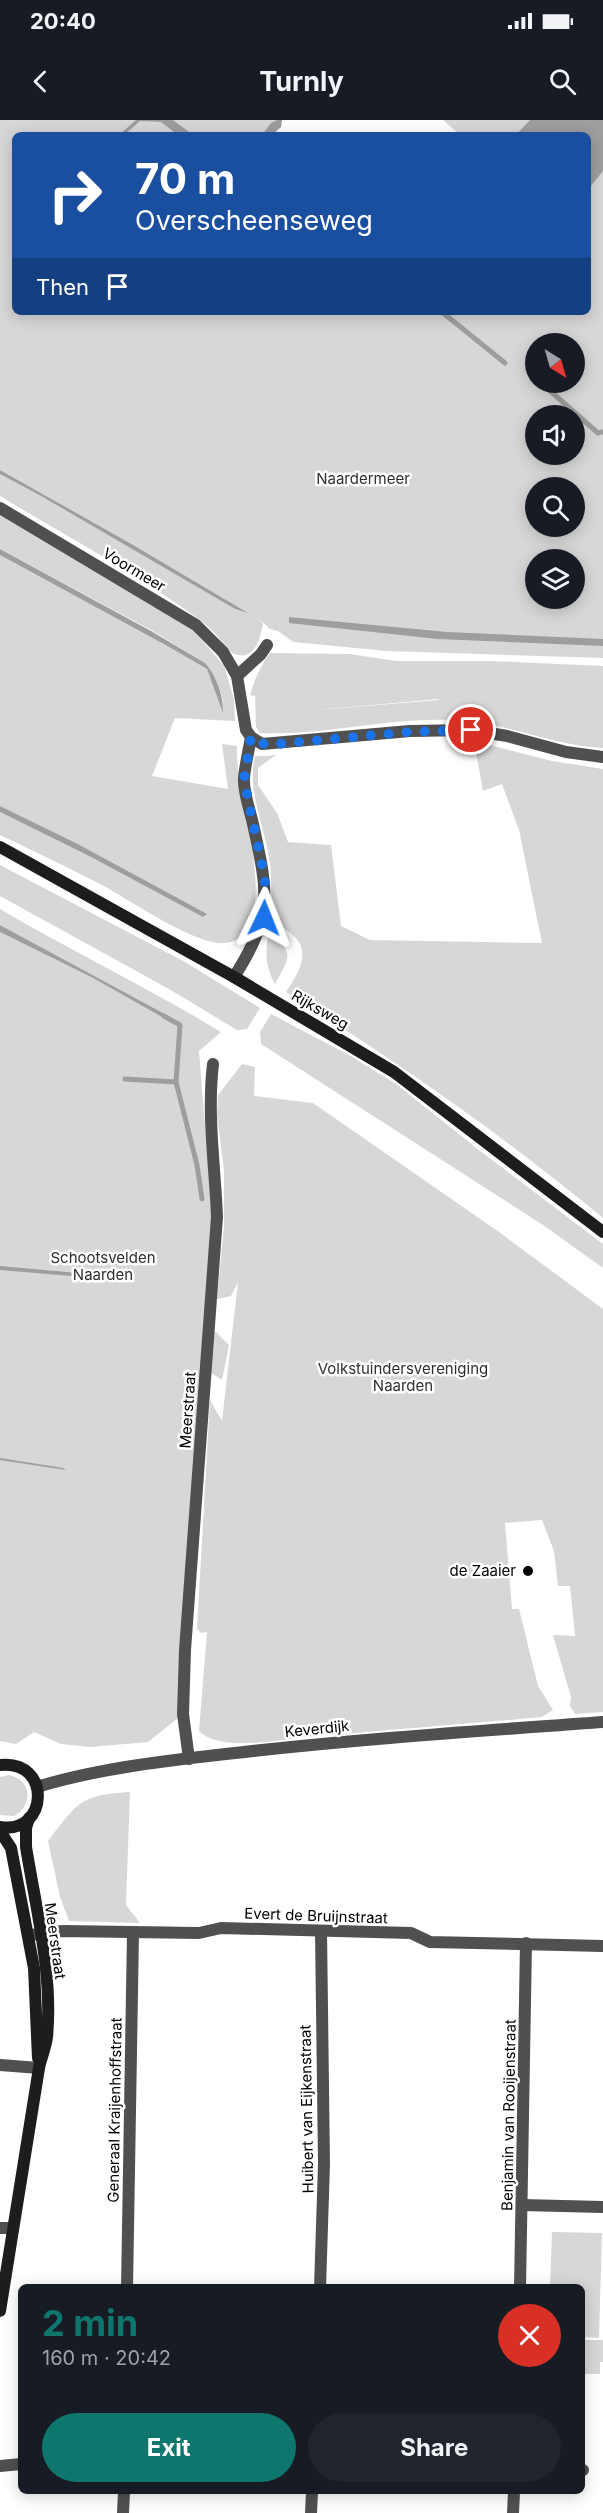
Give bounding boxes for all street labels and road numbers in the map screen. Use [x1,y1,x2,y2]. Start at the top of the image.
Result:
street label: Voormeer [99,543,169,596]
street label: Rijksweg [288,986,352,1034]
street label: Meerstraat [175,1371,200,1449]
street label: Keverdijk [284,1716,351,1741]
street label: Meerstraat [41,1902,70,1980]
street label: Evert de Bruijnstraat [244,1903,388,1928]
street label: Generaal Kraijenhoffstraat [103,2017,126,2203]
street label: Benjamin van Rooijenstraat [497,2019,520,2211]
street label: Huibert van Eijkenstraat [296,2025,317,2193]

